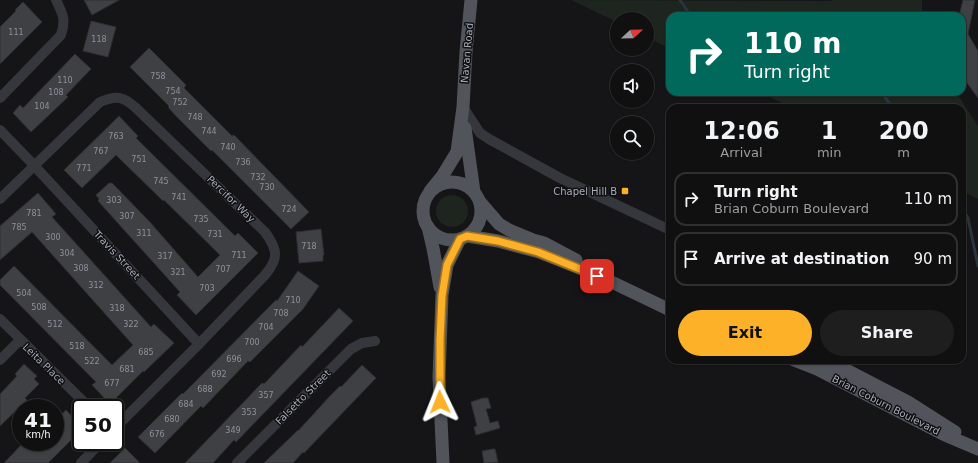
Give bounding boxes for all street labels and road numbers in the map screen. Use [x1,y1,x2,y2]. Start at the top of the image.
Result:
street label: Navan Road [459,23,475,83]
street label: Percifor Way [205,173,257,225]
street label: Travis Street [91,228,142,282]
street label: Leita Place [21,341,67,387]
street label: Falsetto Street [273,367,333,427]
street label: Brian Coburn Boulevard [830,373,942,437]

